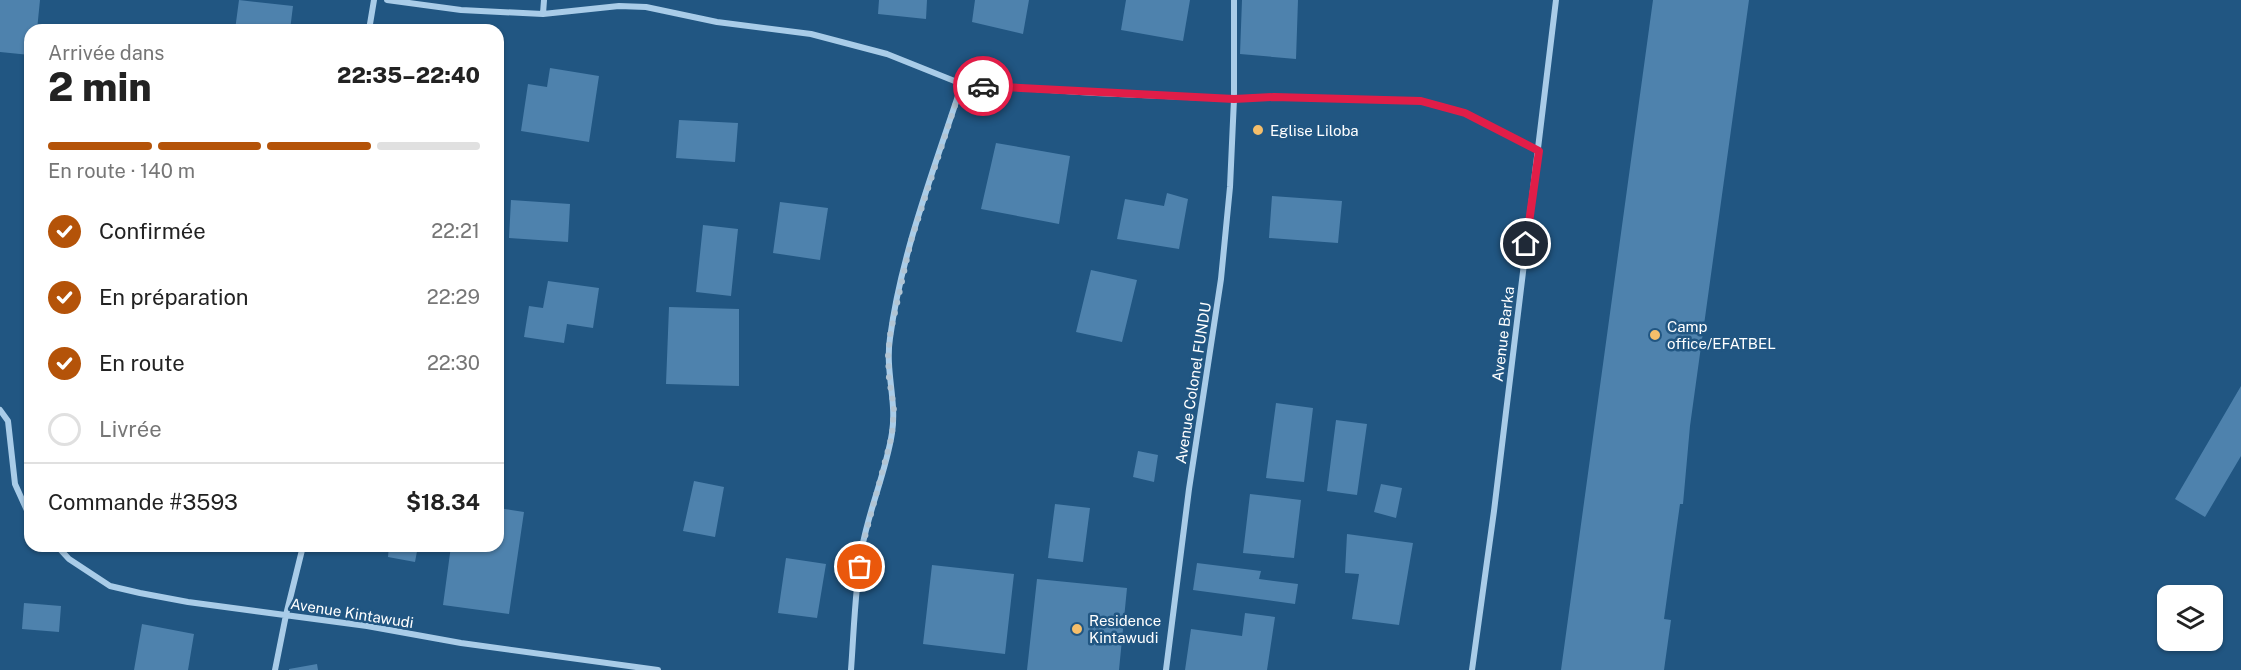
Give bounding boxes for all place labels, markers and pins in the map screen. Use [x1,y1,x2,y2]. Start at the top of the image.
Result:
place label: Eglise Liloba [1270,122,1359,139]
marker: Eglise Liloba [1251,123,1265,137]
pin [1500,218,1551,269]
place label: Camp office/EFATBEL [1667,318,1776,352]
marker: Camp office/EFATBEL [1648,328,1662,342]
pin [834,541,885,592]
place label: Residence Kintawudi [1089,612,1161,646]
marker: Residence Kintawudi [1070,622,1084,636]

